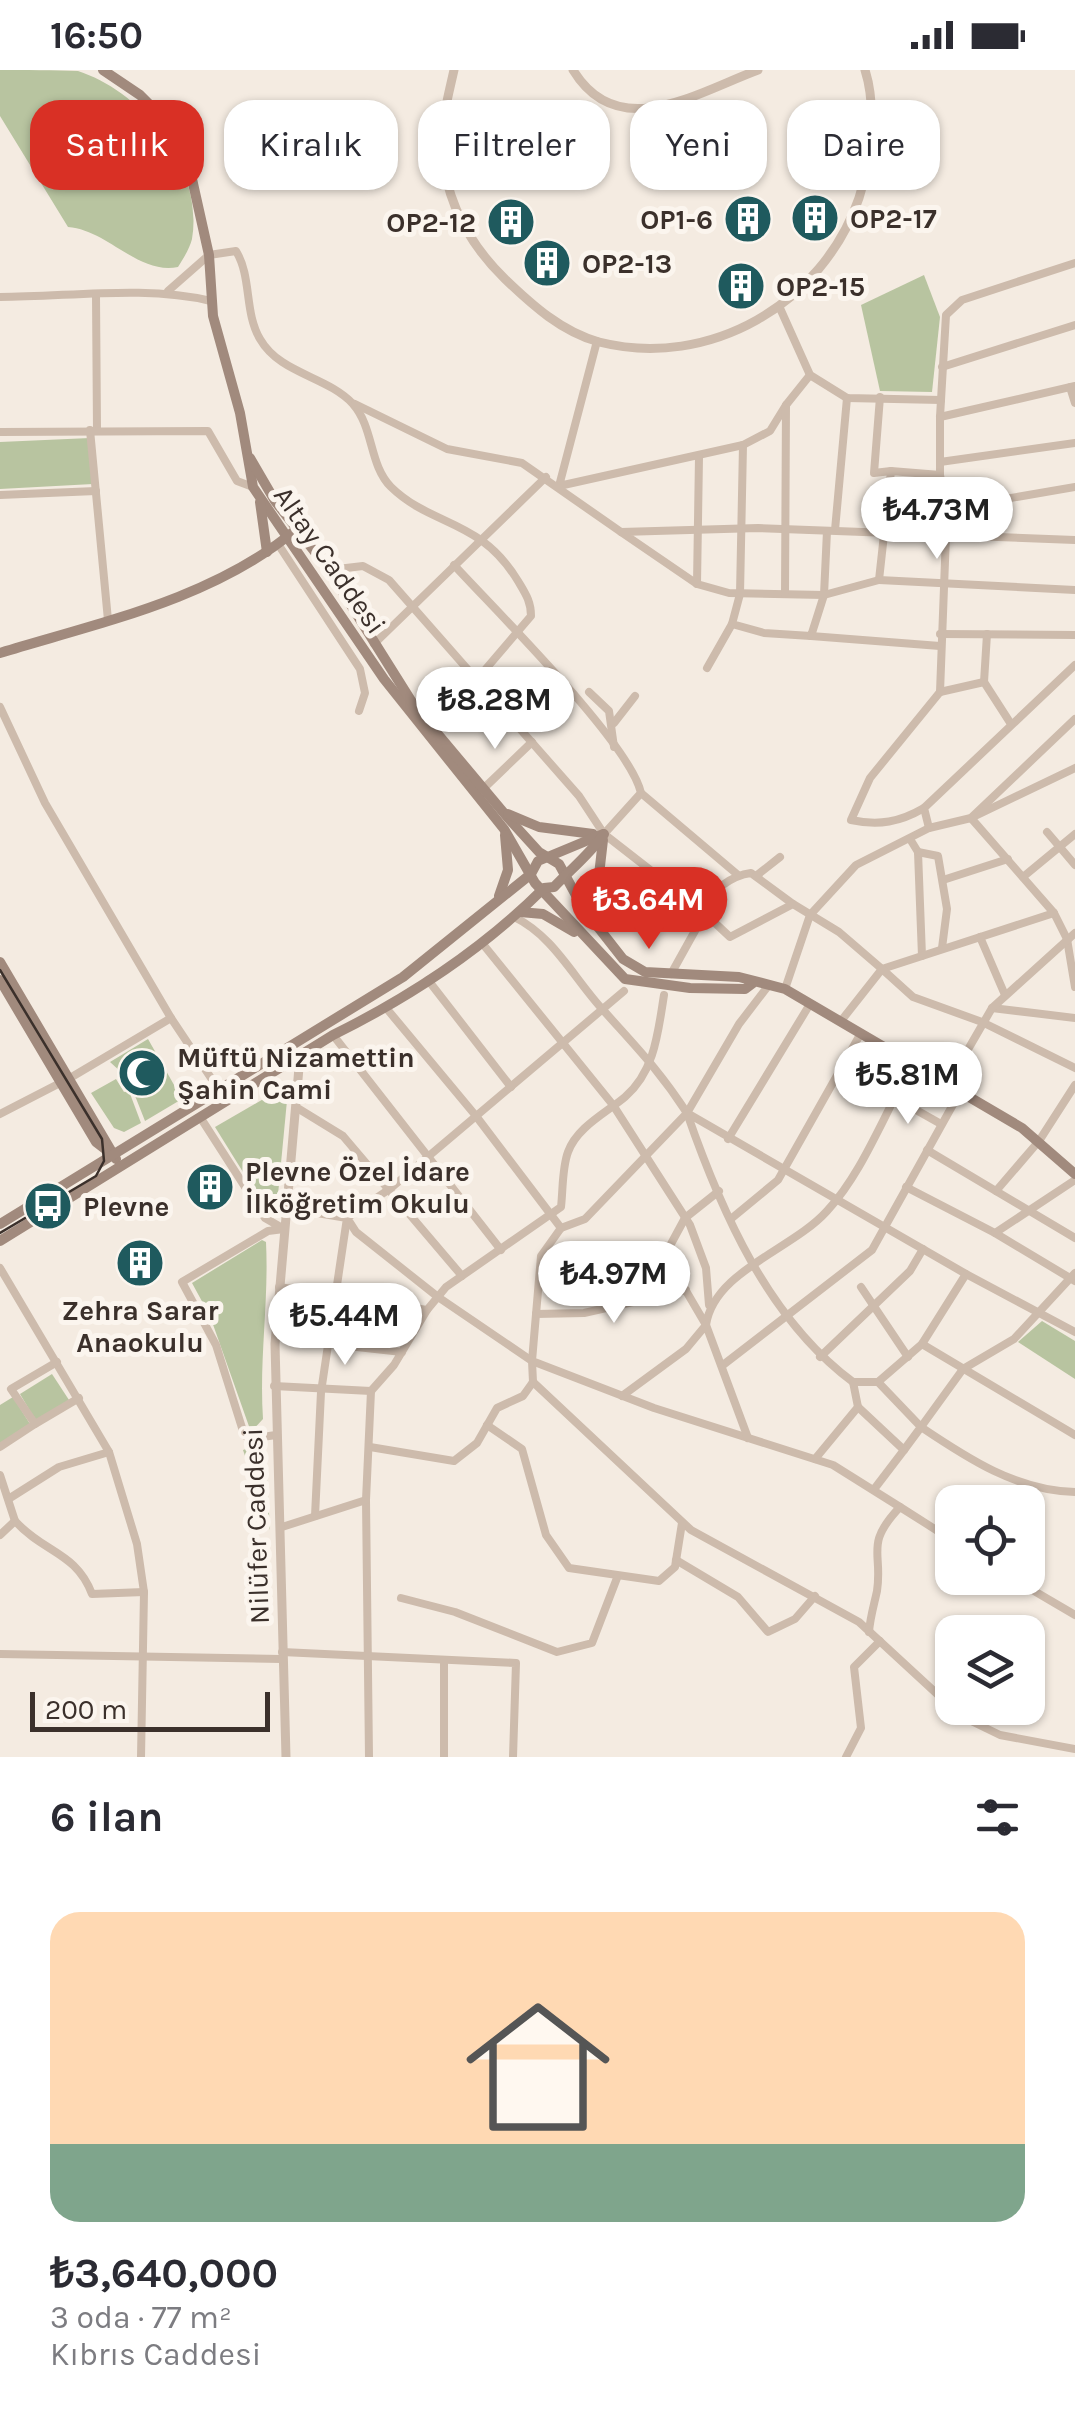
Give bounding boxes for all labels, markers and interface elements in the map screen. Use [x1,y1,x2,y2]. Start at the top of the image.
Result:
text: 16:50 [50,13,143,58]
chip: Satılık [30,100,204,190]
chip: Kiralık [224,100,398,190]
chip: Filtreler [418,100,610,190]
chip: Yeni [630,100,767,190]
chip: Daire [787,100,940,190]
building icon: OP2-17 [789,192,841,244]
building icon: OP1-6 [722,193,774,245]
building icon: OP2-12 [485,196,537,248]
place label: OP2-17 [850,202,937,235]
place label: OP1-6 [640,203,713,236]
place label: OP2-12 [386,206,476,239]
building icon: OP2-13 [521,237,573,289]
place label: OP2-13 [582,247,672,280]
building icon: OP2-15 [715,260,767,312]
place label: OP2-15 [776,270,865,303]
pin: ₺4.73M [856,477,1018,562]
street label: Altay Caddesi [267,480,393,640]
text: ₺4.73M [883,491,991,528]
pin: ₺8.28M [414,667,576,752]
text: ₺8.28M [438,681,552,718]
pin: ₺3.64M [568,867,730,952]
text: ₺3.64M [593,881,705,918]
place label: Müftü Nizamettin Şahin Cami [177,1041,415,1106]
pin: ₺5.81M [827,1042,989,1127]
mosque icon: Müftü Nizamettin Şahin Cami [116,1047,168,1099]
text: ₺5.81M [856,1056,960,1093]
place label: Plevne Özel İdare İlköğretim Okulu [245,1155,470,1220]
building icon: Plevne Özel İdare İlköğretim Okulu [184,1161,236,1213]
bus stop icon: Plevne [22,1180,74,1232]
place label: Plevne [83,1190,169,1223]
building icon: Zehra Sarar Anaokulu [114,1237,166,1289]
pin: ₺4.97M [533,1241,695,1326]
text: ₺4.97M [560,1255,668,1292]
pin: ₺5.44M [264,1283,426,1368]
place label: Zehra Sarar Anaokulu [62,1294,218,1359]
text: ₺5.44M [290,1297,400,1334]
street label: Nilüfer Caddesi [236,1427,276,1625]
map controls [935,1485,1045,1725]
button: locate [935,1485,1045,1595]
button: layers [935,1615,1045,1725]
scale bar [30,1687,270,1732]
text: 200 m [45,1693,127,1726]
icon: filters [970,1790,1025,1845]
text: 6 ilan [50,1792,163,1842]
icon: home [448,1977,628,2157]
text: ₺3,640,000 [50,2248,278,2298]
text: 3 oda · 77 m² [50,2299,232,2336]
text: Kıbrıs Caddesi [50,2336,261,2373]

